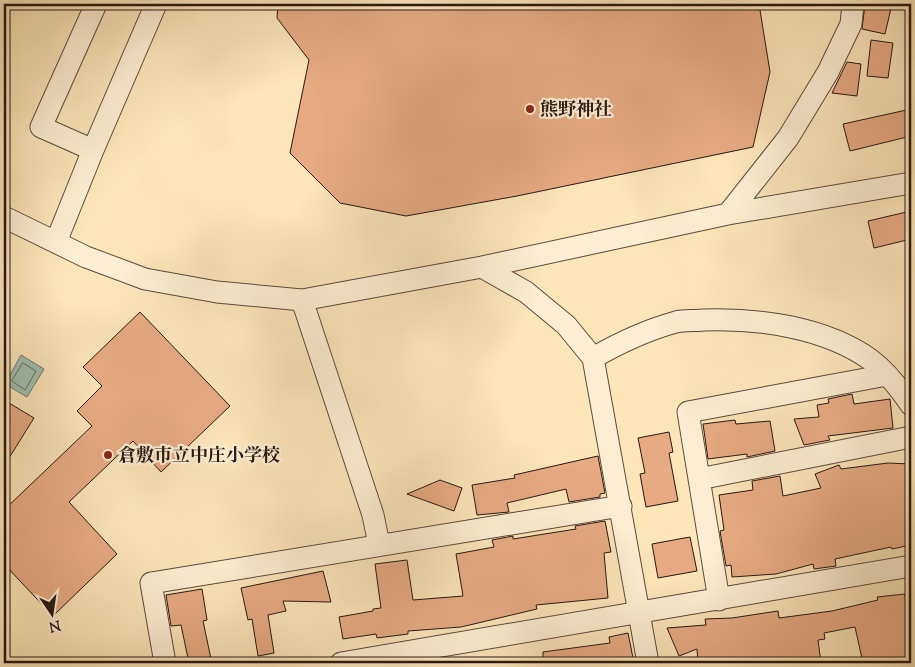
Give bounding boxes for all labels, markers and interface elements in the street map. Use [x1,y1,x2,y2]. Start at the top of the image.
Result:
place label: 熊野神社 [540,98,612,124]
marker: 熊野神社 [524,103,536,115]
place label: 倉敷市立中庄小学校 [118,444,280,470]
marker: 倉敷市立中庄小学校 [102,449,114,461]
north arrow [28,590,78,640]
text: N [47,614,62,636]

